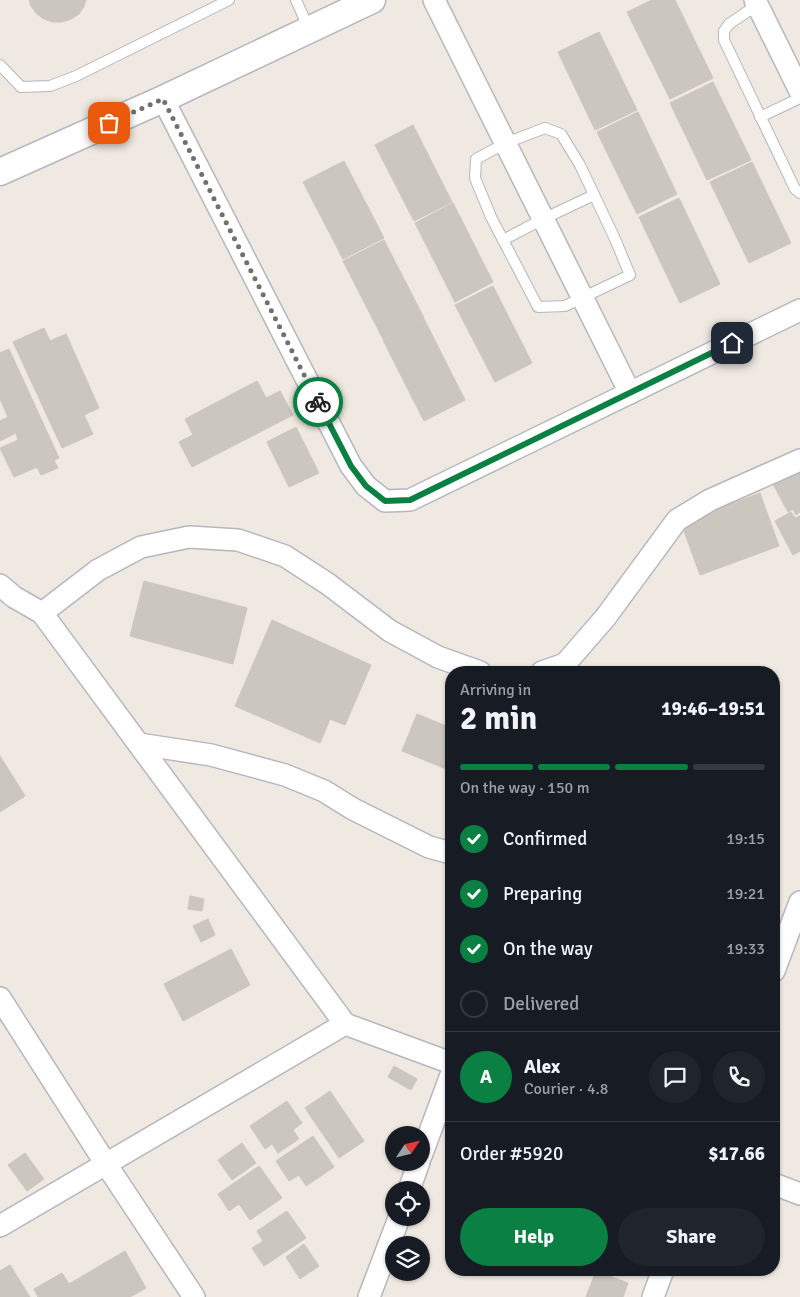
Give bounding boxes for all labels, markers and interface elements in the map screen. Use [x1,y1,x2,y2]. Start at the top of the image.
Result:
pin [88,102,130,144]
icon: bag [95,109,123,137]
pin [711,322,753,364]
icon: home [718,329,746,357]
courier [293,377,343,427]
icon: bike [304,388,332,416]
text: Arriving in [460,680,531,700]
text: 19:46–19:51 [661,697,765,721]
text: 2 min [460,699,537,738]
text: On the way · 150 m [460,778,590,798]
icon: check [460,825,488,853]
text: Confirmed [503,827,587,851]
text: 19:15 [726,829,765,849]
icon: check [460,880,488,908]
text: Preparing [503,882,582,906]
text: 19:21 [726,884,765,904]
icon: check [460,935,488,963]
text: On the way [503,937,593,961]
text: 19:33 [726,939,765,959]
text: Delivered [503,992,579,1016]
button: chat [649,1051,701,1103]
button: phone [713,1051,765,1103]
text: Alex [524,1055,560,1079]
text: A [480,1065,492,1089]
text: Courier · 4.8 [524,1079,608,1099]
north arrow [385,1126,430,1171]
map controls [385,1126,430,1281]
text: Order #5920 [460,1142,563,1166]
text: $17.66 [708,1142,765,1166]
button: locate [385,1181,430,1226]
button: Help [460,1208,608,1266]
button: Share [618,1208,765,1266]
button: layers [385,1236,430,1281]

